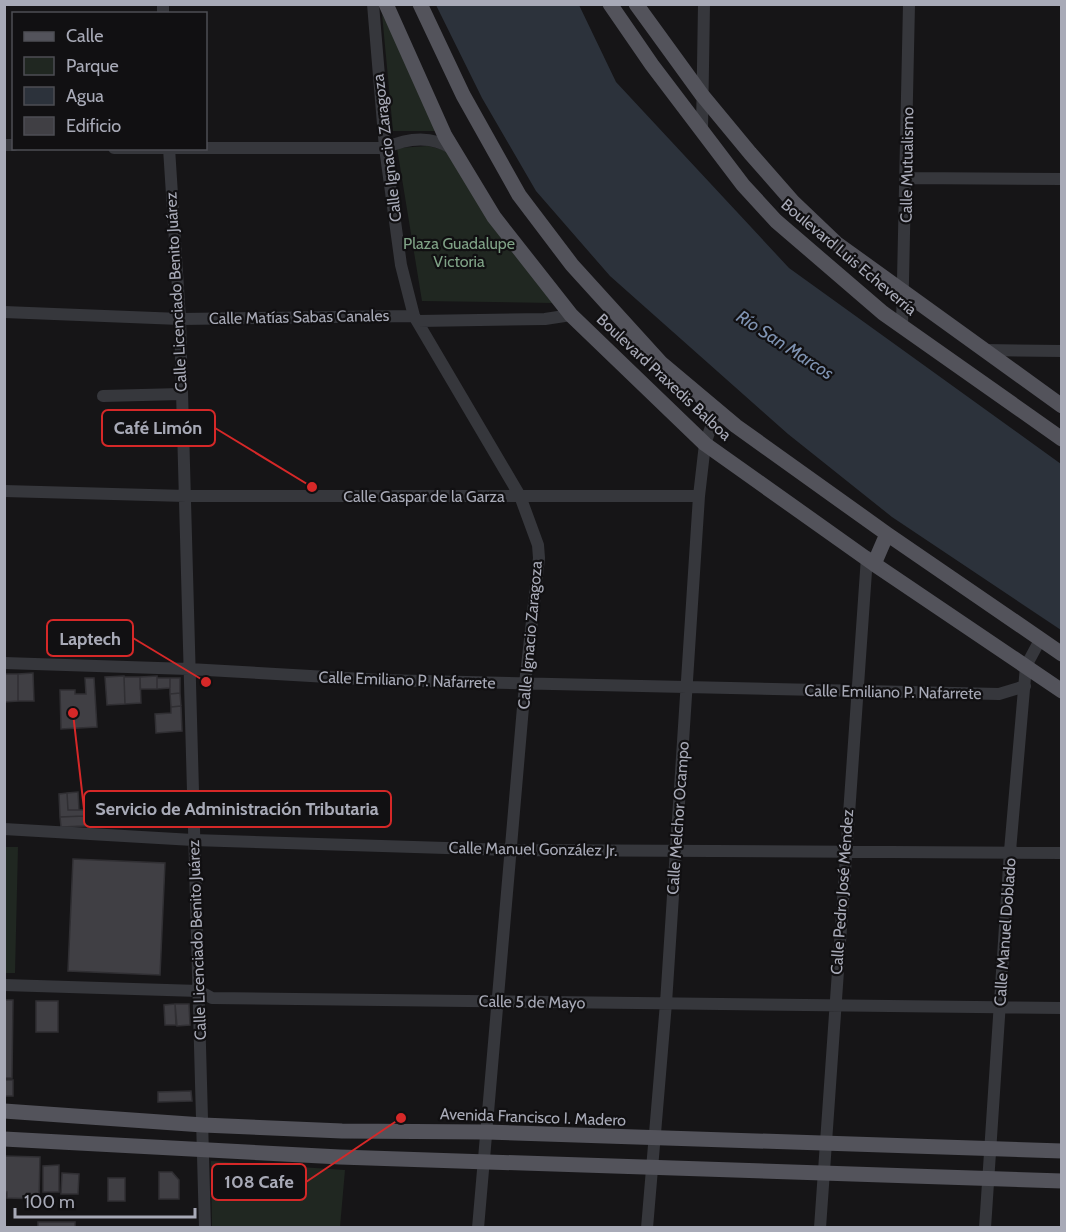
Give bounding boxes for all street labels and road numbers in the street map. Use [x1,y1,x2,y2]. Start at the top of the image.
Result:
street label: Calle Ignacio Zaragoza [368,73,406,223]
street label: Calle Mutualismo [896,107,918,223]
street label: Calle Licenciado Benito Juárez [161,191,191,393]
street label: Boulevard Luis Echeverría [777,195,921,319]
street label: Calle Matías Sabas Canales [209,306,390,328]
street label: Boulevard Praxedis Balboa [593,310,736,445]
street label: Calle Gaspar de la Garza [343,487,505,506]
street label: Calle Ignacio Zaragoza [514,560,546,710]
street label: Calle Emiliano P. Nafarrete [318,667,496,693]
street label: Calle Emiliano P. Nafarrete [804,681,982,703]
street label: Calle Melchor Ocampo [663,740,693,895]
street label: Calle Pedro José Méndez [827,808,857,975]
street label: Calle Manuel González Jr. [448,838,618,860]
street label: Calle Licenciado Benito Juárez [184,839,210,1041]
street label: Calle Manuel Doblado [990,857,1020,1007]
street label: Calle 5 de Mayo [478,992,586,1012]
street label: Avenida Francisco I. Madero [440,1104,627,1130]

